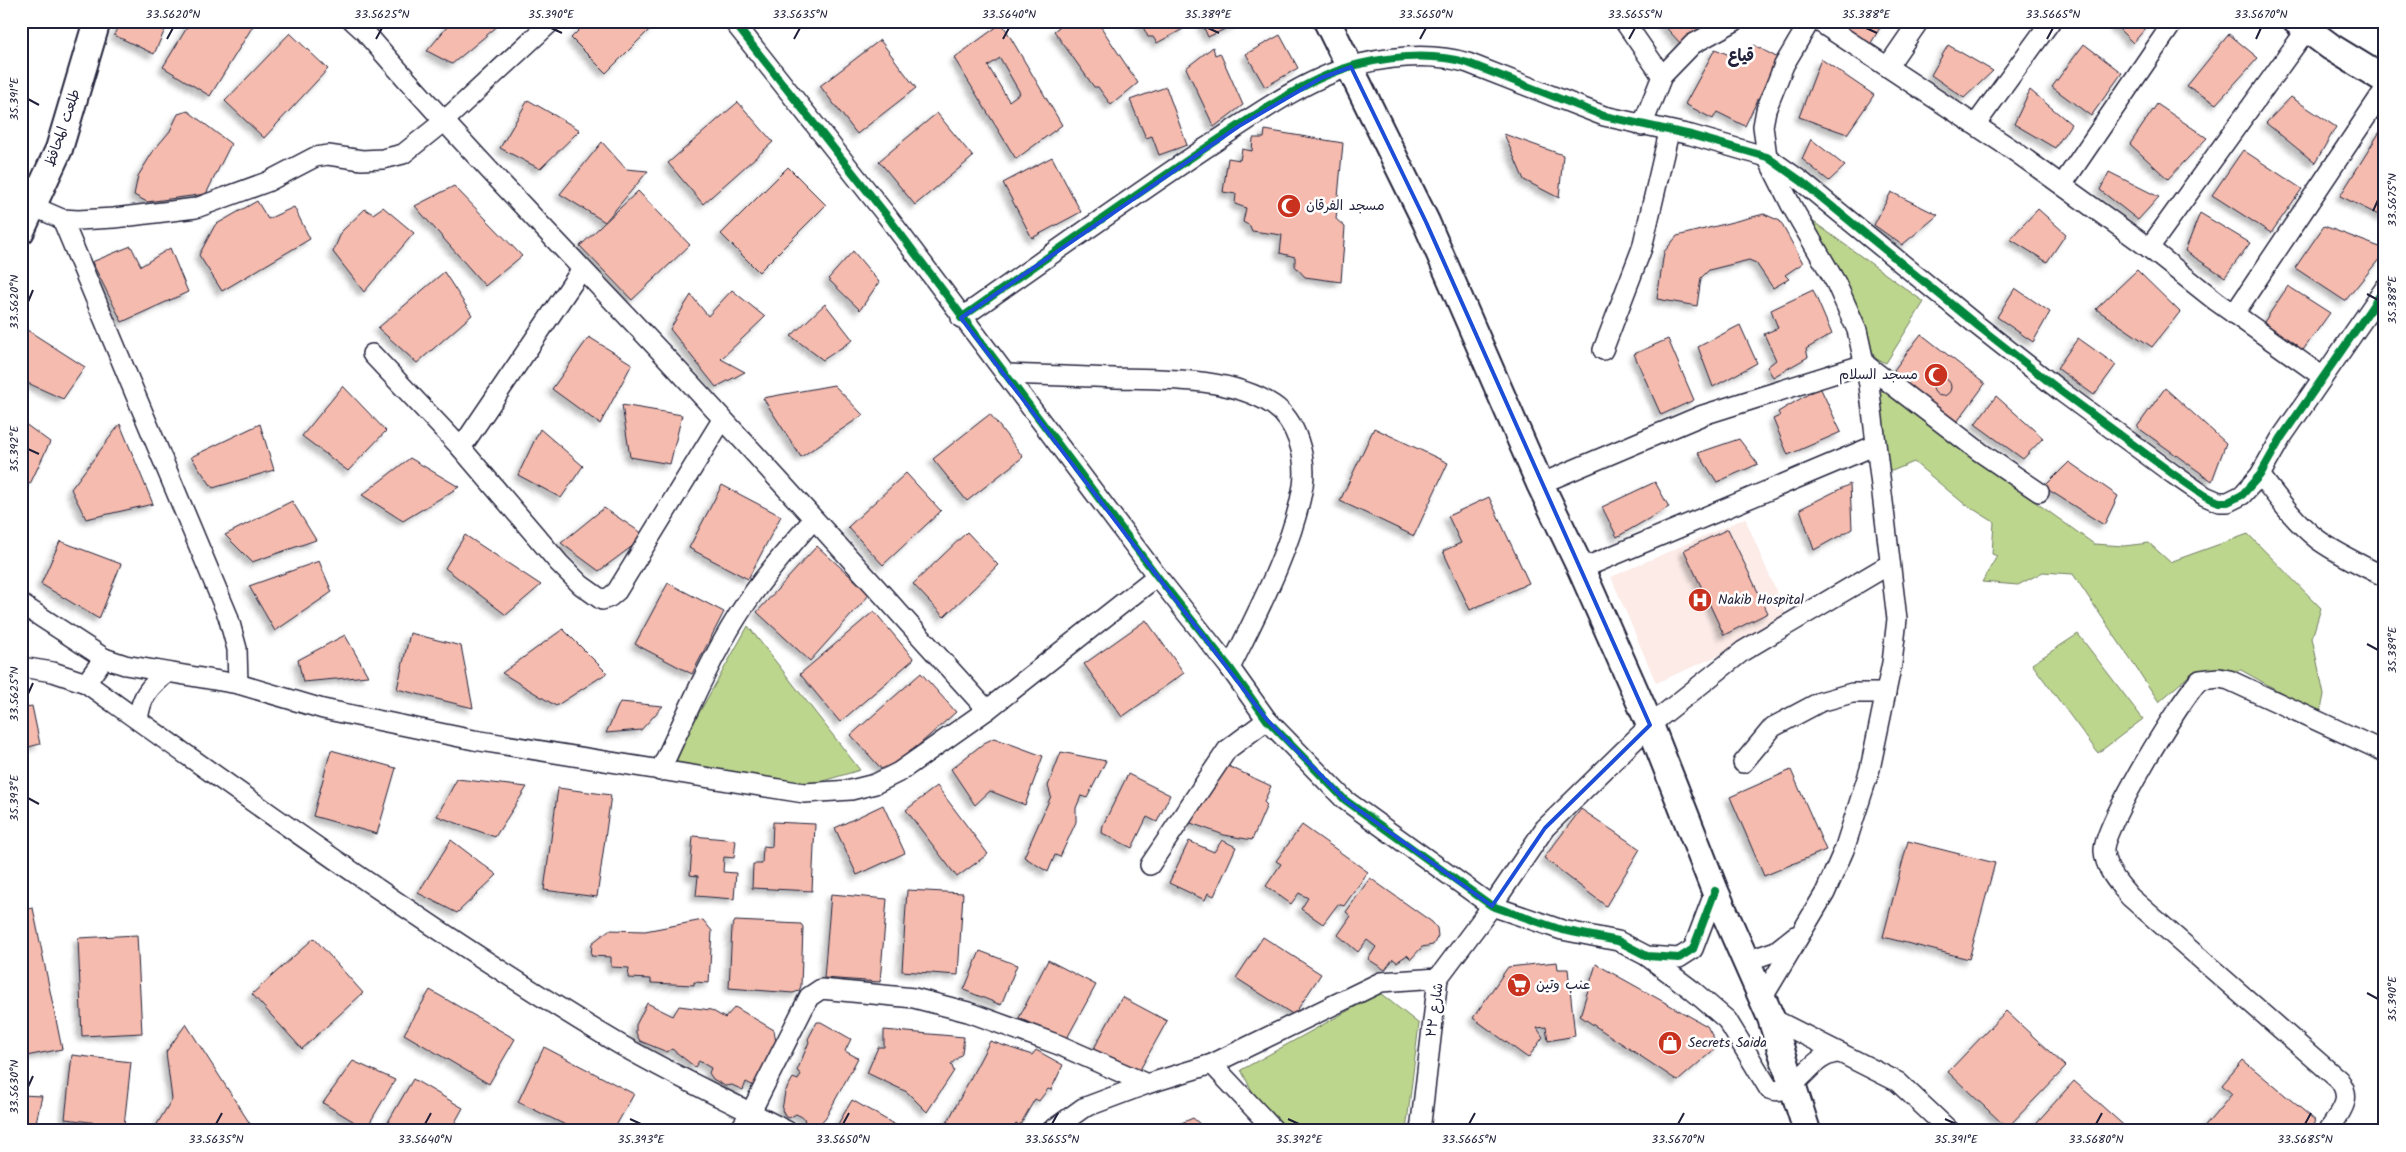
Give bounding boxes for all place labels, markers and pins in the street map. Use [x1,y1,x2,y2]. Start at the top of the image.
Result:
mosque icon: مسجد الفرقان [1276,193,1302,219]
place label: مسجد الفرقان [1306,195,1385,217]
mosque icon: مسجد السلام [1923,362,1949,388]
place label: مسجد السلام [1839,364,1918,386]
hospital icon: Nakib Hospital [1687,587,1713,613]
place label: Nakib Hospital [1718,589,1805,611]
supermarket icon: عنب وتين [1506,972,1532,998]
place label: عنب وتين [1536,974,1590,996]
shop icon: Secrets Saida [1657,1030,1683,1056]
place label: Secrets Saida [1688,1032,1767,1054]

